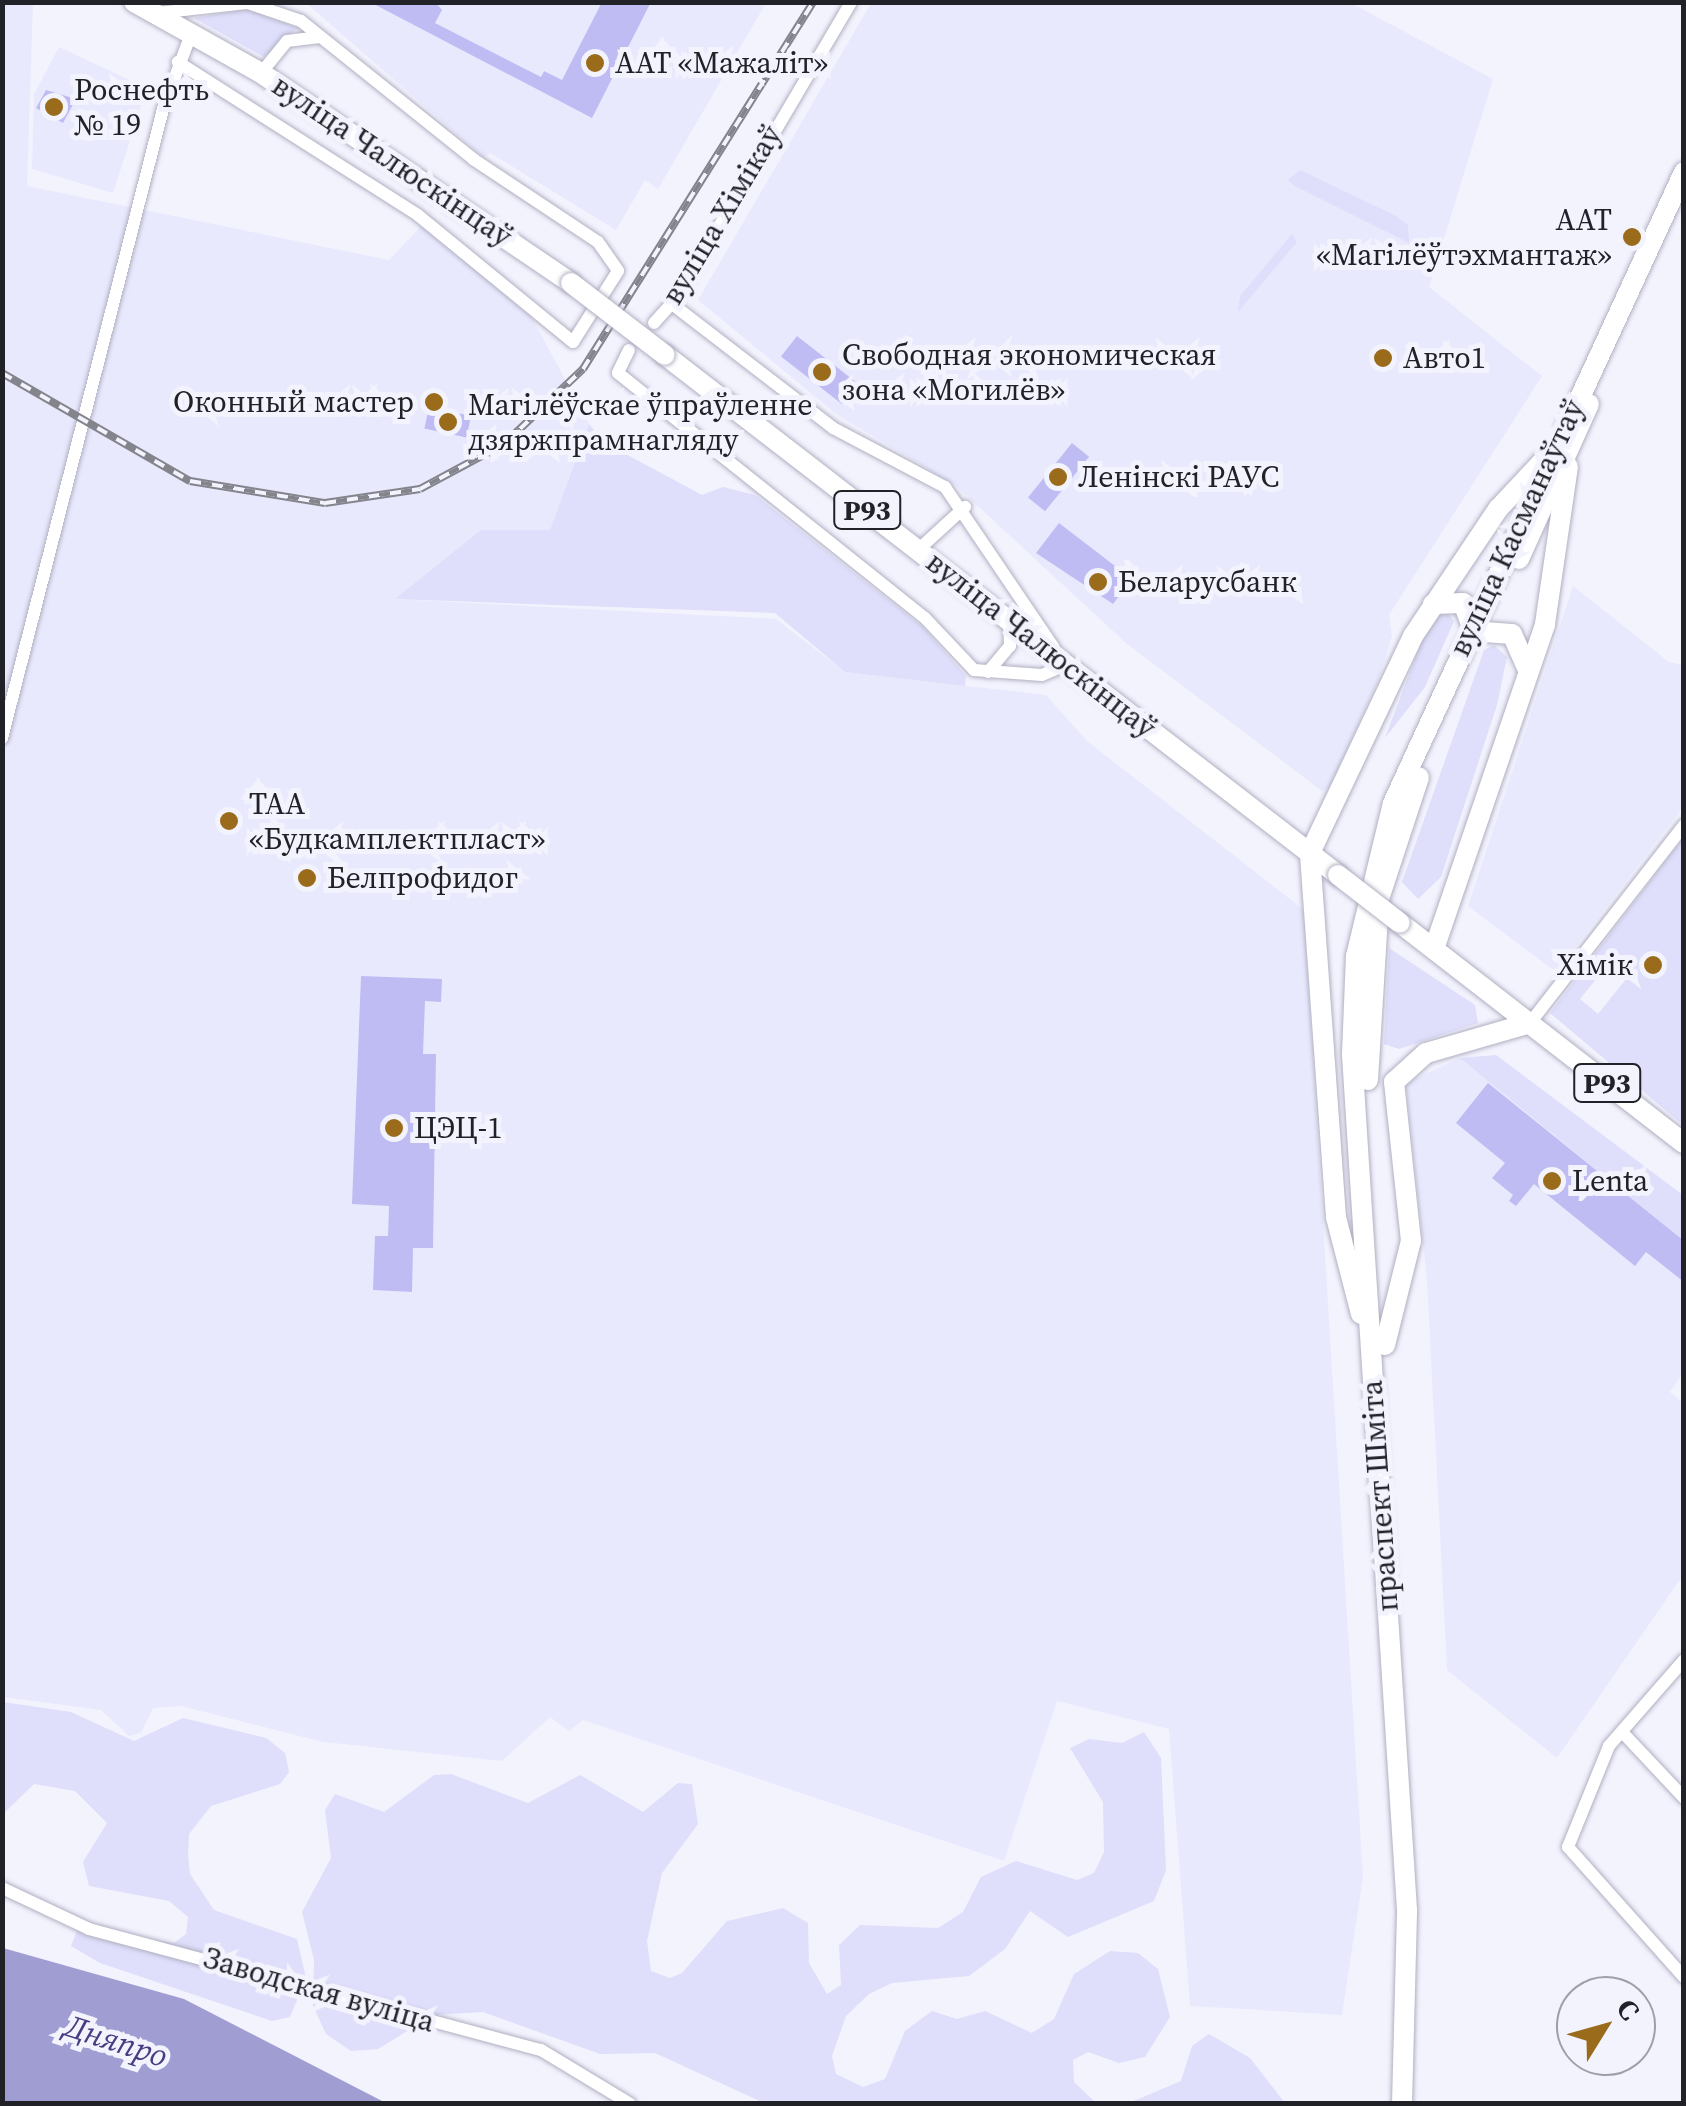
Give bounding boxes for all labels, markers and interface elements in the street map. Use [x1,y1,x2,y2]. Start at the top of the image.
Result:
place label: ААТ «Мажаліт» [615,45,829,81]
marker: ААТ «Мажаліт» [584,52,606,74]
street label: вуліца Чалюскінцаў [265,67,519,255]
place label: Роснефть № 19 [74,72,209,142]
marker: Роснефть № 19 [43,96,65,118]
street label: вуліца Хімікаў [654,119,790,311]
place label: ААТ «Магілёўтэхмантаж» [1316,202,1612,272]
marker: ААТ «Магілёўтэхмантаж» [1621,226,1643,248]
place label: Свободная экономическая зона «Могилёв» [842,337,1217,408]
place label: Авто1 [1403,340,1486,376]
marker: Авто1 [1372,347,1394,369]
marker: Свободная экономическая зона «Могилёв» [811,361,833,383]
place label: Оконный мастер [173,384,414,420]
place label: Магілёўскае ўпраўленне дзяржпрамнагляду [468,387,812,458]
marker: Оконный мастер [423,391,445,413]
street label: вуліца Касманаўтаў [1442,394,1592,662]
marker: Магілёўскае ўпраўленне дзяржпрамнагляду [437,411,459,433]
place label: Ленінскі РАУС [1078,459,1279,495]
marker: Ленінскі РАУС [1047,466,1069,488]
road number: Р93 [832,487,902,533]
street label: вуліца Чалюскінцаў [919,544,1163,746]
place label: Беларусбанк [1118,564,1297,600]
marker: Беларусбанк [1087,571,1109,593]
place label: ТАА «Будкамплектпласт» [249,786,545,856]
marker: ТАА «Будкамплектпласт» [218,810,240,832]
place label: Белпрофидог [327,860,518,896]
marker: Белпрофидог [296,867,318,889]
place label: Хімік [1557,947,1633,983]
marker: Хімік [1642,954,1664,976]
road number: Р93 [1572,1060,1642,1106]
place label: ЦЭЦ-1 [414,1110,502,1146]
marker: ЦЭЦ-1 [383,1117,405,1139]
place label: Lenta [1572,1163,1648,1199]
marker: Lenta [1541,1170,1563,1192]
street label: праспект Шміта [1354,1379,1406,1613]
street label: Заводская вуліца [199,1940,439,2040]
north arrow [1556,1976,1656,2076]
text: С [1608,1991,1649,2028]
water label: Дняпро [60,2006,172,2076]

